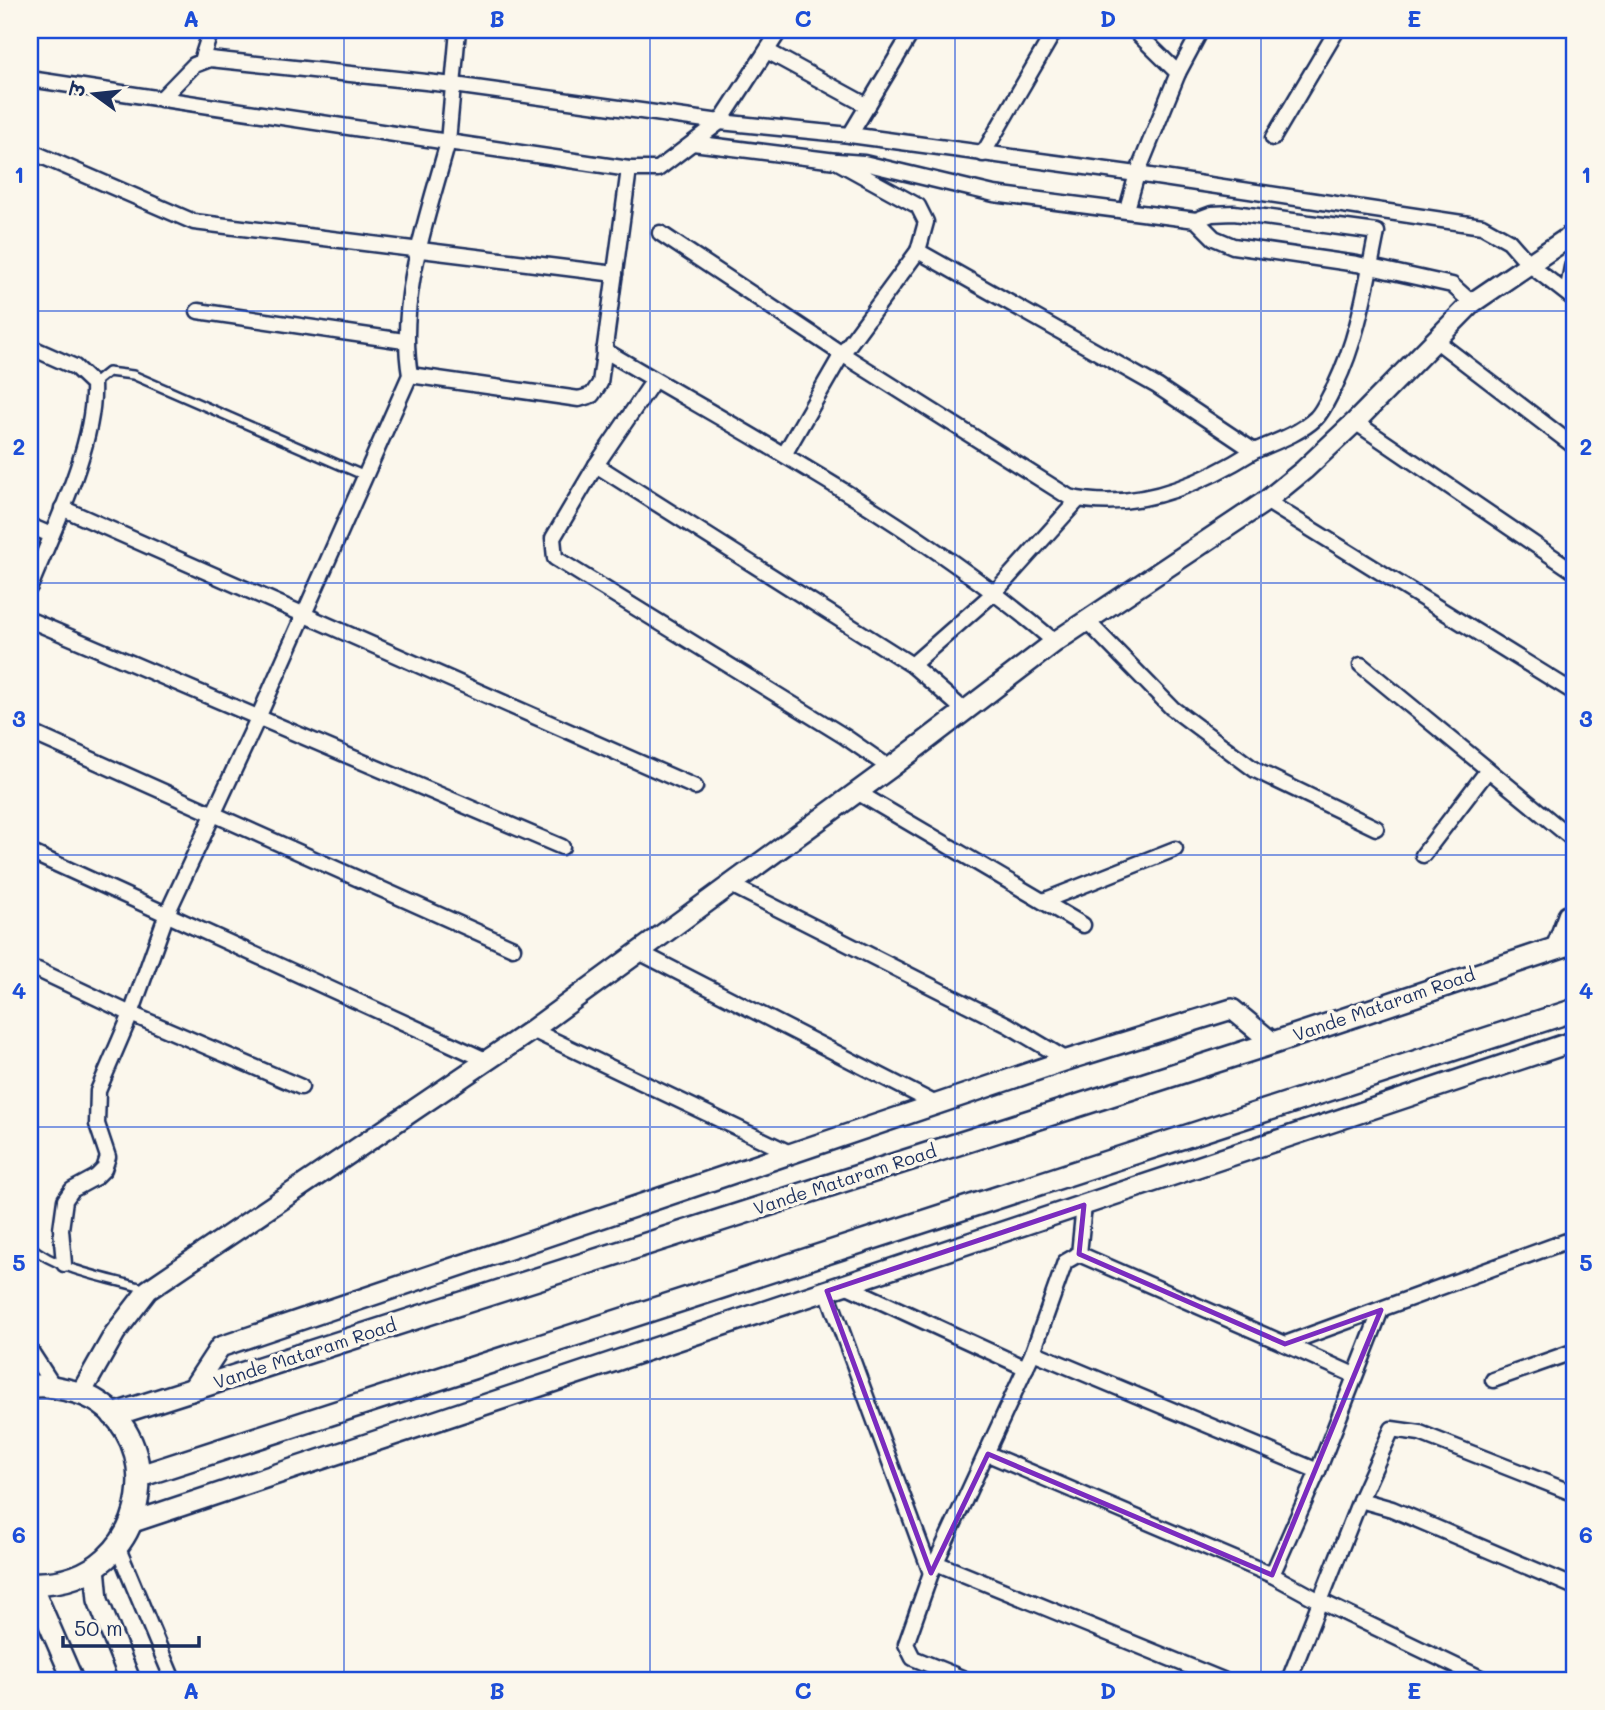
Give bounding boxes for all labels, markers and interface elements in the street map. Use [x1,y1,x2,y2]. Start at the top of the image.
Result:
text: A [183,3,199,33]
text: B [489,3,505,33]
text: C [794,3,812,33]
text: D [1100,3,1116,33]
text: E [1407,3,1421,33]
north arrow [60,60,130,130]
text: उ [63,78,91,101]
text: 1 [14,159,24,189]
text: 1 [1581,159,1591,189]
text: 2 [13,431,25,461]
text: 2 [1580,431,1592,461]
text: 3 [12,703,26,733]
text: 3 [1579,703,1593,733]
street label: Vande Mataram Road [1289,962,1478,1046]
text: 4 [12,975,26,1005]
text: 4 [1579,975,1593,1005]
street label: Vande Mataram Road [750,1138,939,1220]
text: 5 [12,1247,26,1277]
text: 5 [1579,1247,1593,1277]
street label: Vande Mataram Road [210,1312,399,1394]
text: 6 [12,1519,26,1549]
text: 6 [1579,1519,1593,1549]
scale bar [63,1605,200,1649]
text: 50 m [74,1614,123,1641]
text: A [183,1675,199,1705]
text: B [489,1675,505,1705]
text: C [794,1675,812,1705]
text: D [1100,1675,1116,1705]
text: E [1407,1675,1421,1705]

